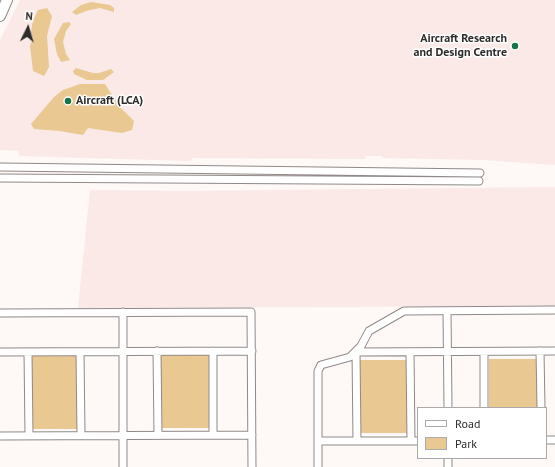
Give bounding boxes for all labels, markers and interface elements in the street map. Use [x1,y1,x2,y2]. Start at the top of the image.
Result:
north arrow [8,8,48,48]
text: N [25,9,33,23]
place label: Aircraft Research and Design Centre [413,32,507,60]
marker: Aircraft Research and Design Centre [510,41,520,51]
place label: Aircraft (LCA) [76,94,143,108]
marker: Aircraft (LCA) [63,96,73,106]
legend [417,407,547,459]
text: Road [455,416,480,431]
text: Park [455,436,477,451]

